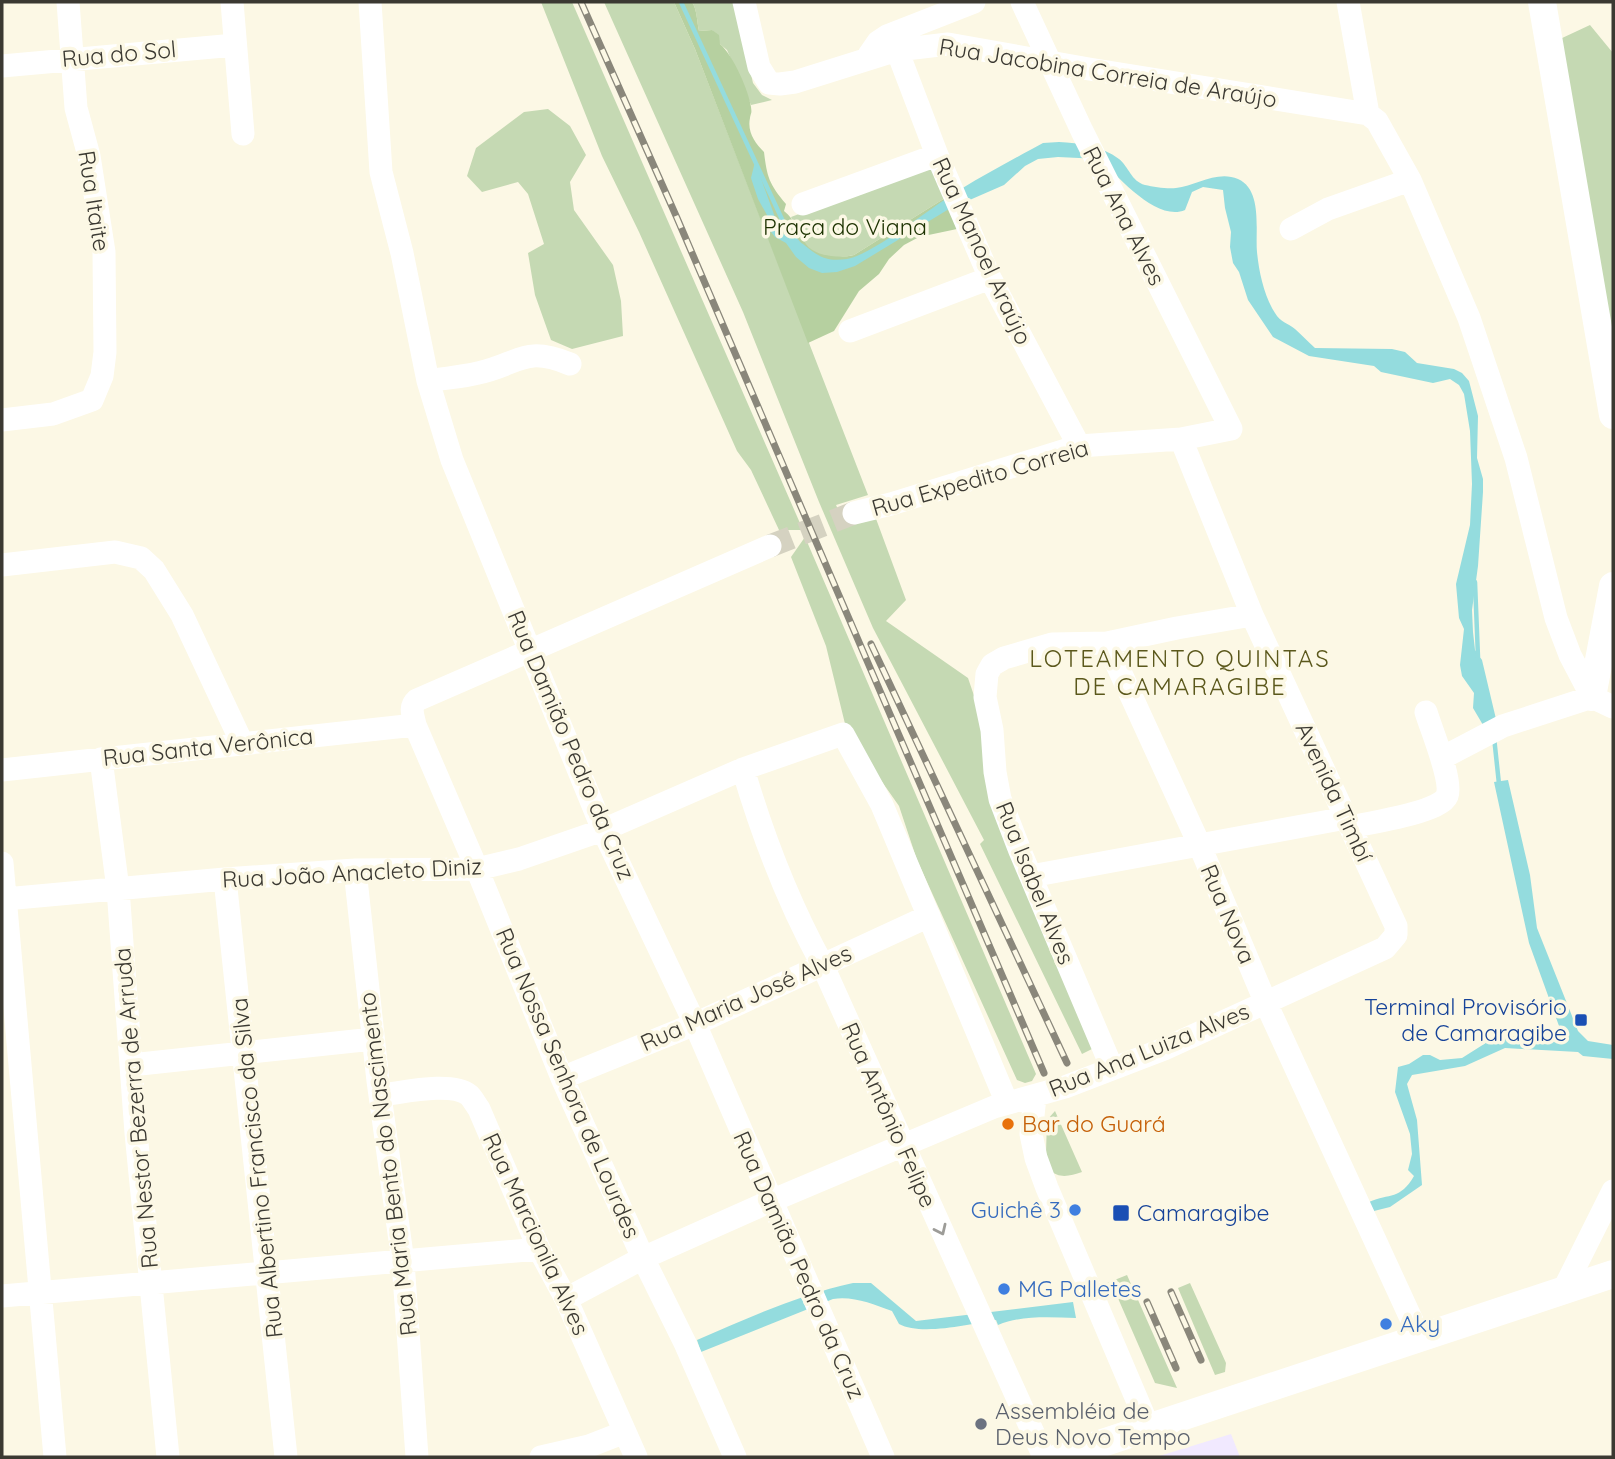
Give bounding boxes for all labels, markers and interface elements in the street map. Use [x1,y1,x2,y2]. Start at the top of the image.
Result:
street label: Rua Jacobina Correia de Araújo [937,31,1279,114]
street label: Rua do Sol [61,34,177,73]
street label: Rua Ana Alves [1077,141,1172,290]
street label: Rua Itaite [72,148,117,253]
street label: Rua Manoel Araújo [926,152,1039,349]
park label: Praça do Viana [763,212,927,241]
street label: Rua Expedito Correia [868,433,1092,522]
street label: Rua Damião Pedro da Cruz [501,606,641,884]
district label: LOTEAMENTO QUINTAS DE CAMARAGIBE [1029,643,1331,701]
street label: Avenida Timbí [1290,718,1379,866]
street label: Rua Santa Verônica [101,721,315,772]
street label: Rua Isabel Alves [990,797,1081,968]
street label: Rua João Anacleto Diniz [221,851,483,894]
street label: Rua Nova [1195,860,1262,968]
street label: Rua Nossa Senhora de Lourdes [490,923,647,1242]
street label: Rua Maria José Alves [636,938,856,1057]
street label: Rua Nestor Bezerra de Arruda [107,946,164,1270]
street label: Rua Maria Bento do Nascimento [352,991,423,1337]
place label: Terminal Provisório de Camaragibe [1364,992,1567,1047]
street label: Rua Ana Luiza Alves [1044,996,1253,1103]
street label: Rua Albertino Francisco da Silva [224,997,289,1339]
marker: Terminal Provisório de Camaragibe [1573,1012,1589,1028]
street label: Rua Antônio Felipe [836,1018,943,1212]
place label: Bar do Guará [1022,1109,1166,1138]
marker: Bar do Guará [1000,1116,1016,1132]
street label: Rua Damião Pedro da Cruz [727,1126,872,1403]
street label: Rua Marcionila Alves [477,1128,596,1339]
place label: Guichê 3 [971,1195,1061,1224]
place label: Camaragibe [1137,1198,1270,1227]
marker: Guichê 3 [1067,1202,1083,1218]
marker: Camaragibe [1111,1203,1131,1223]
one-way arrow [933,1223,947,1235]
place label: MG Palletes [1018,1274,1142,1303]
marker: MG Palletes [996,1281,1012,1297]
place label: Aky [1400,1309,1440,1338]
marker: Aky [1378,1316,1394,1332]
place label: Assembléia de Deus Novo Tempo [995,1396,1191,1451]
marker: Assembléia de Deus Novo Tempo [973,1416,989,1432]

